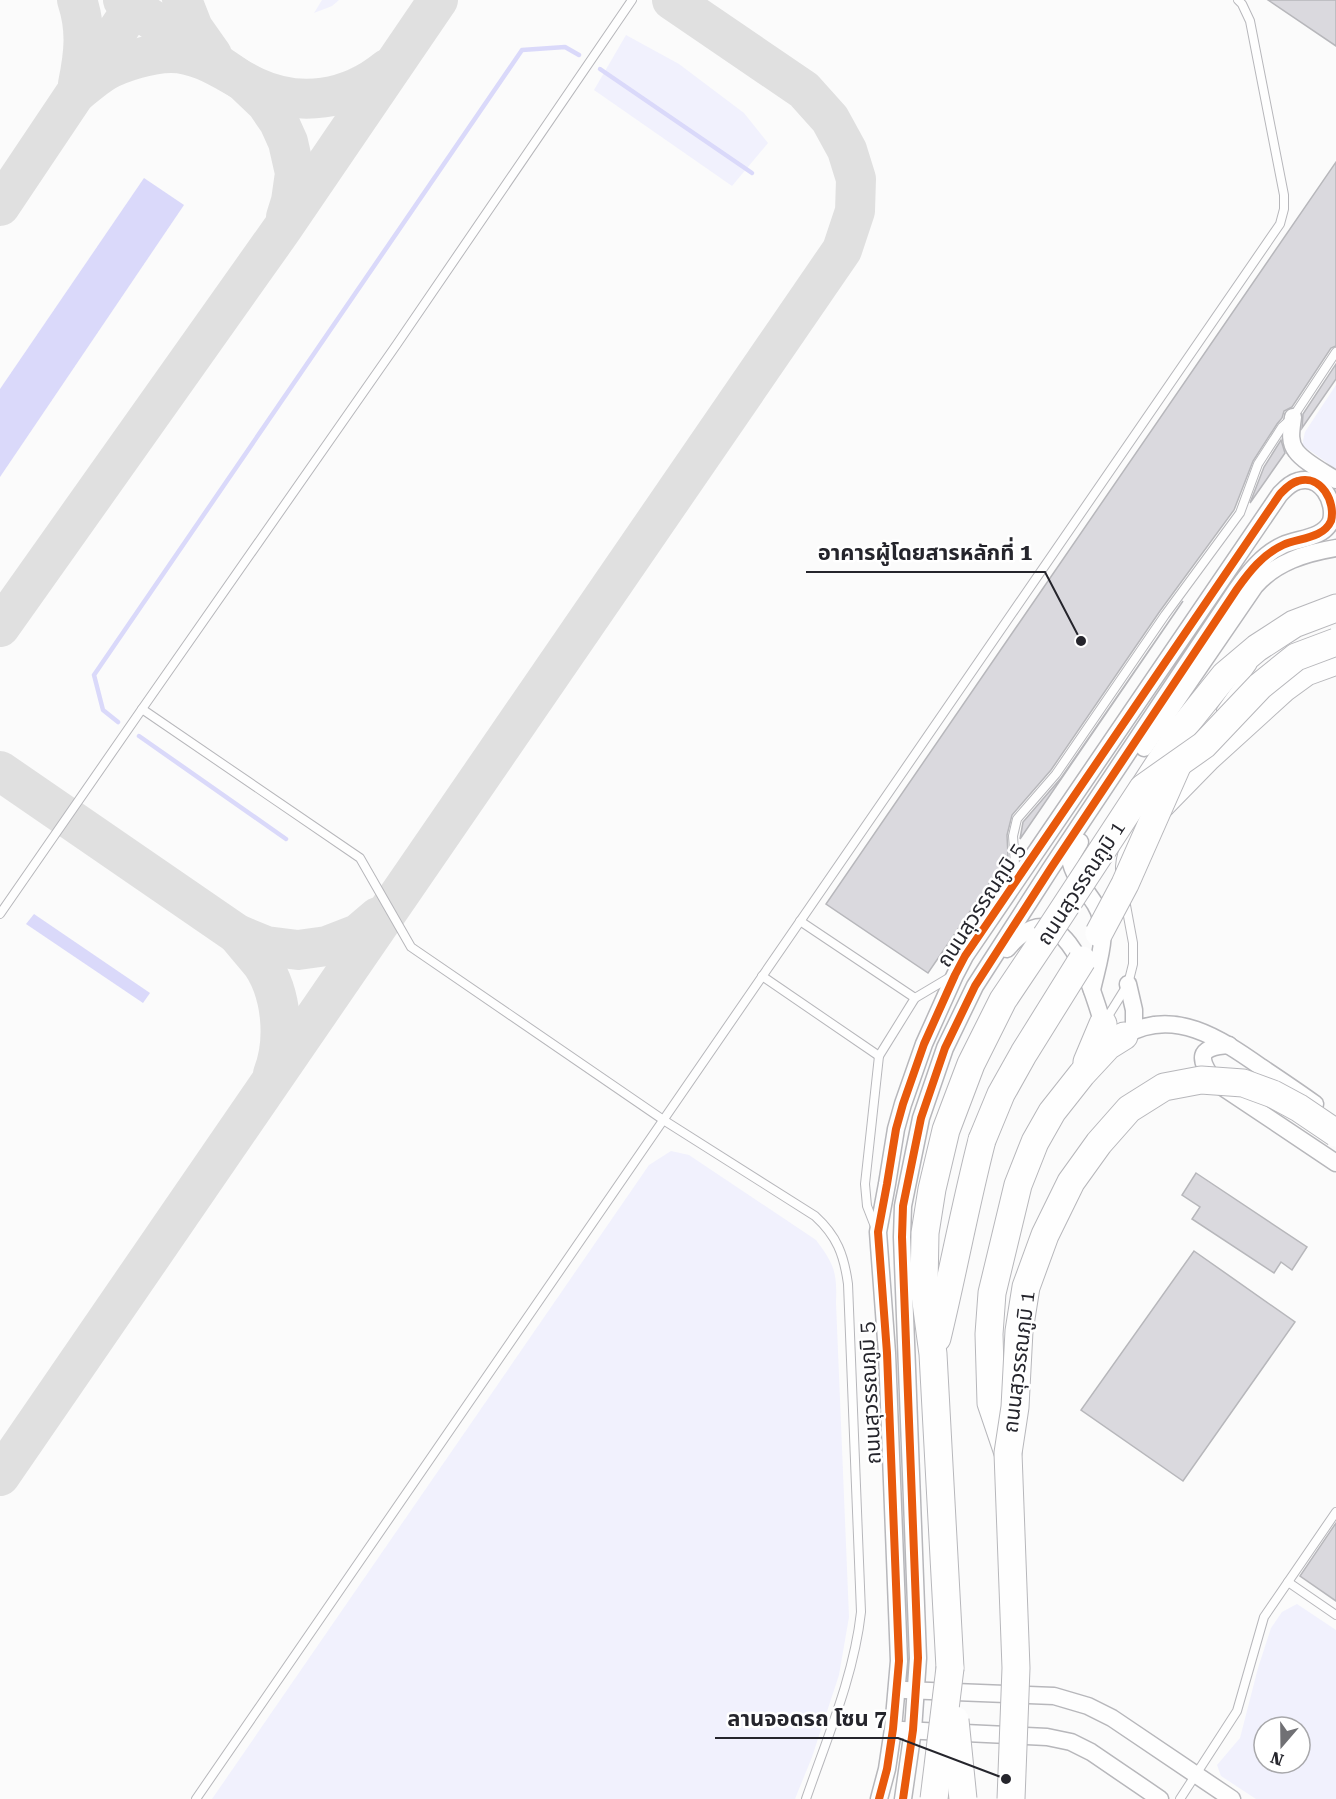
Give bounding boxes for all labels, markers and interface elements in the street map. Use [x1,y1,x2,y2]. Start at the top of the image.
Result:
callout: อาคารผู้โดยสารหลักที่ 1 [806,532,1045,572]
text: อาคารผู้โดยสารหลักที่ 1 [818,537,1032,566]
street label: ถนนสุวรรณภูมิ 1 [1032,817,1131,950]
street label: ถนนสุวรรณภูมิ 5 [932,839,1031,972]
street label: ถนนสุวรรณภูมิ 1 [998,1290,1041,1435]
street label: ถนนสุวรรณภูมิ 5 [854,1321,887,1465]
callout: ลานจอดรถ โซน 7 [715,1698,898,1738]
text: ลานจอดรถ โซน 7 [727,1706,887,1731]
north arrow [1252,1715,1312,1775]
text: N [1268,1748,1286,1770]

